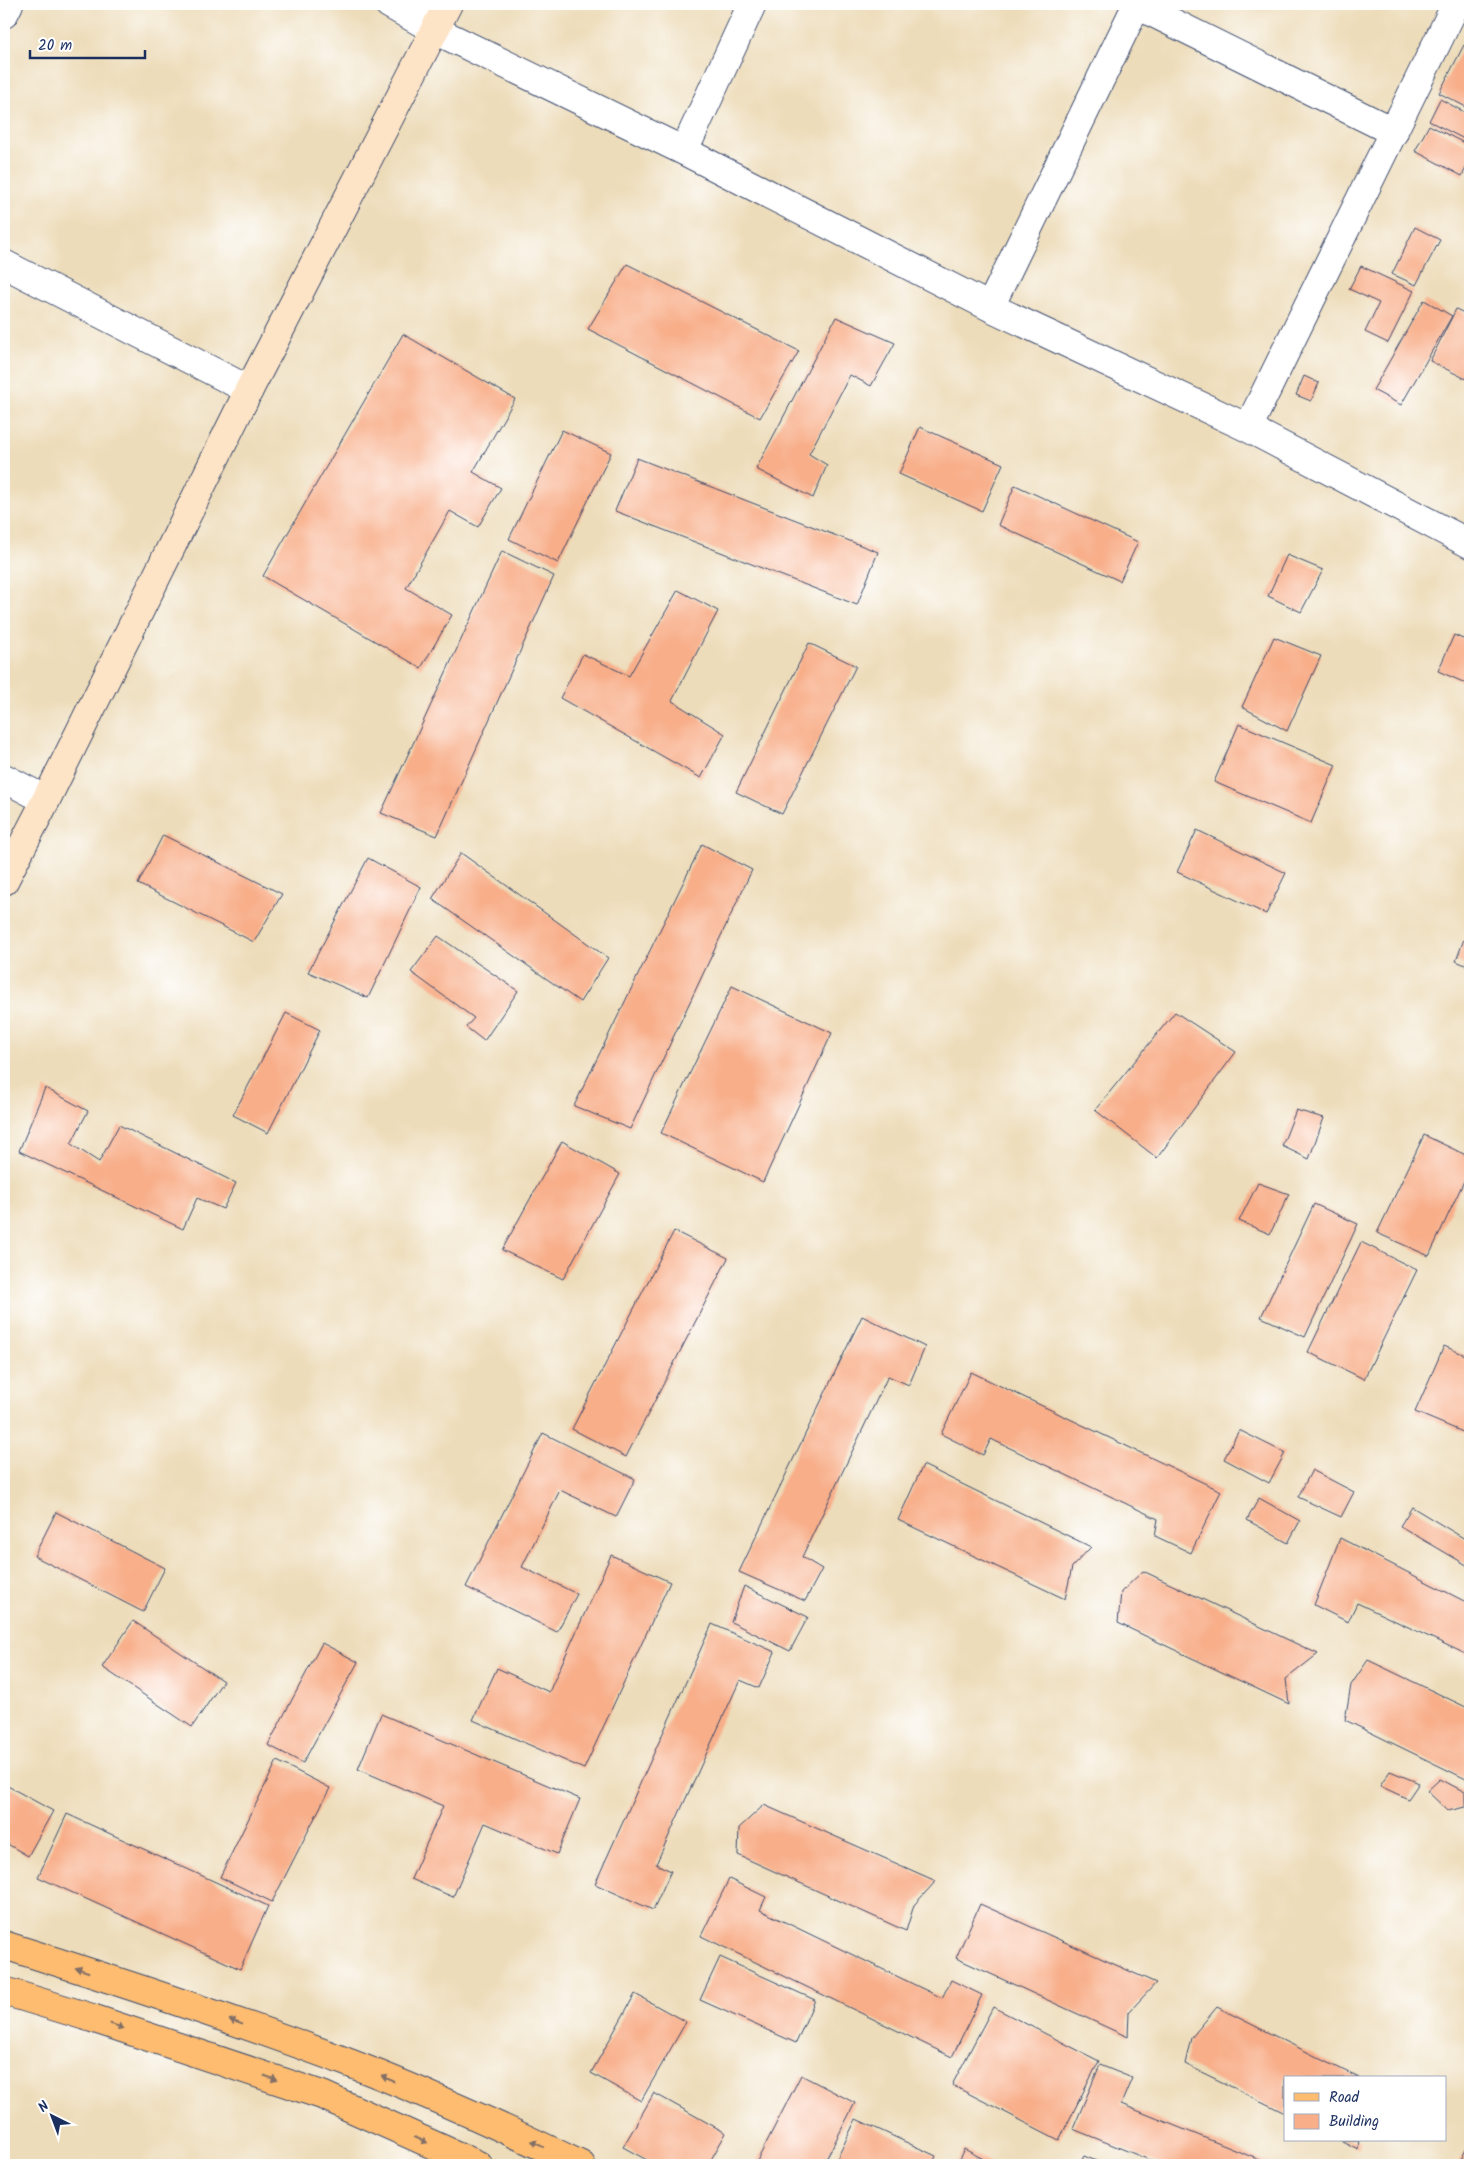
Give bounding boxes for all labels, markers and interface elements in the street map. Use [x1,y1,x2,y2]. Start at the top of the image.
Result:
scale bar [30,28,145,60]
text: 20 m [38,34,72,58]
one-way arrow [74,1965,89,1973]
one-way arrow [228,2018,243,2026]
one-way arrow [110,2022,125,2030]
one-way arrow [264,2075,279,2082]
one-way arrow [381,2075,395,2083]
legend [1284,2076,1446,2142]
text: Road [1329,2086,1360,2110]
north arrow [28,2092,78,2142]
text: N [33,2096,55,2118]
text: Building [1329,2110,1379,2134]
one-way arrow [414,2136,428,2144]
one-way arrow [530,2140,544,2148]

